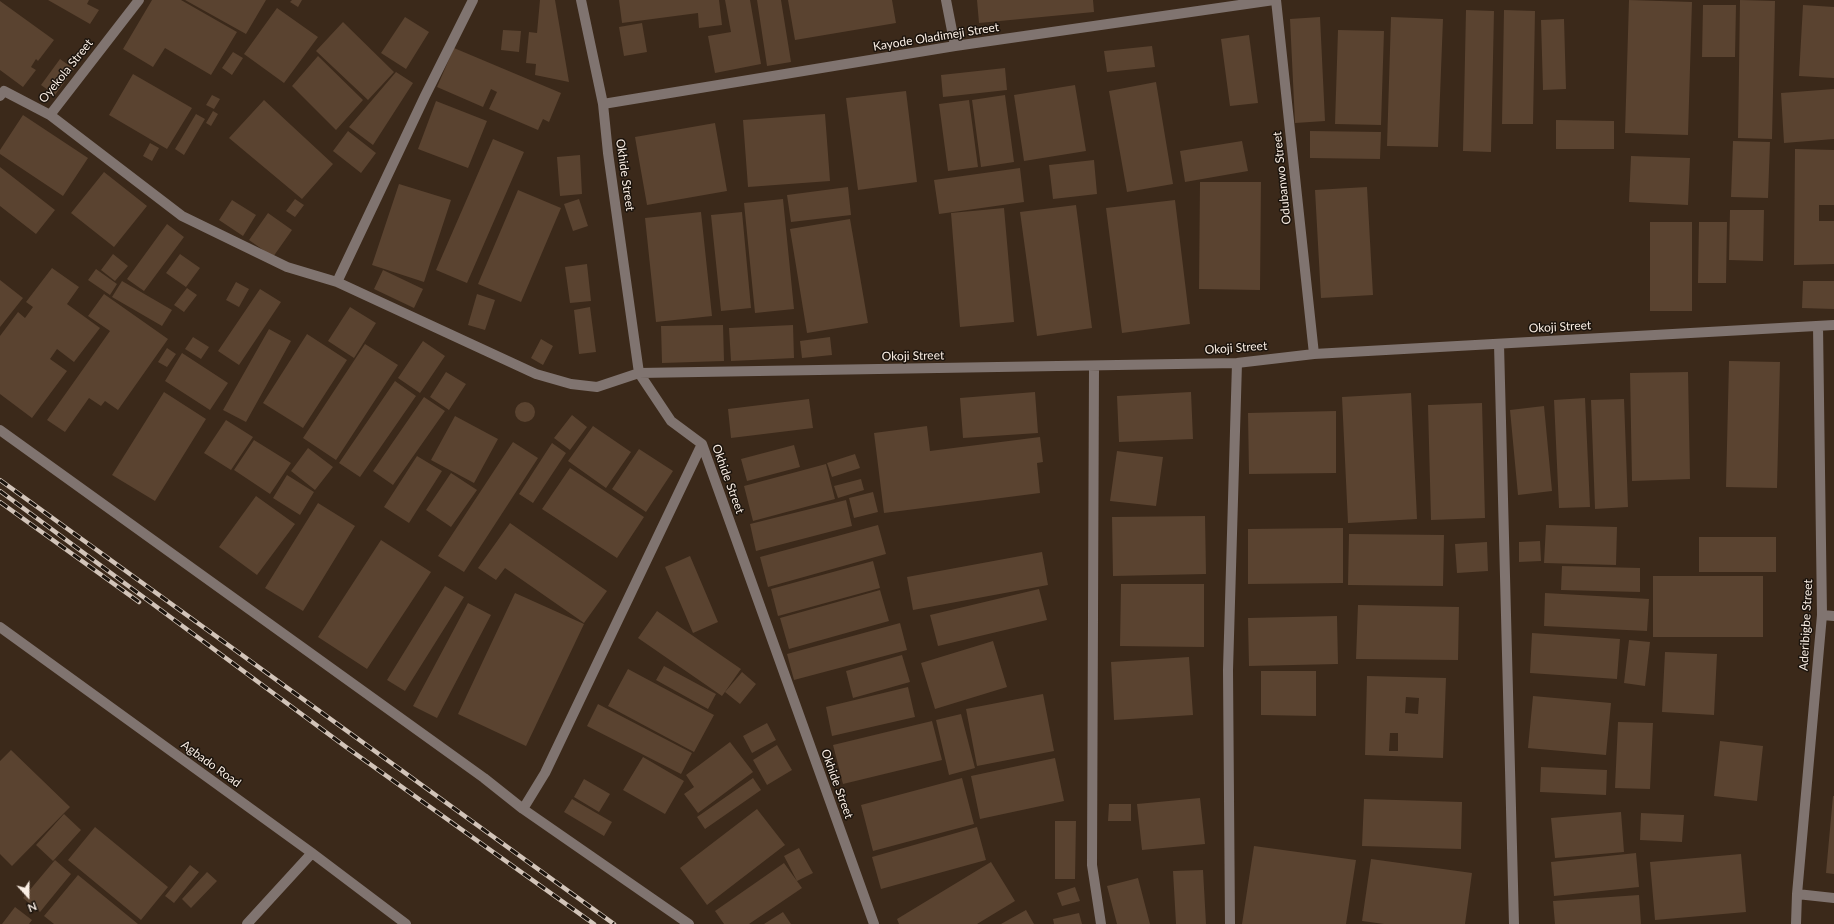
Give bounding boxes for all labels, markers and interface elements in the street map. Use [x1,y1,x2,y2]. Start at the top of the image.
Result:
street label: Kayode Oladimeji Street [872,20,1000,54]
street label: Oyekola Street [36,36,96,106]
street label: Odubanwo Street [1270,131,1294,225]
street label: Okhide Street [613,138,637,212]
street label: Okoji Street [1528,318,1592,336]
street label: Okoji Street [1204,339,1268,357]
street label: Okoji Street [882,348,944,364]
street label: Okhide Street [709,442,747,516]
street label: Aderibigbe Street [1796,579,1816,671]
street label: Agbado Road [178,738,244,790]
street label: Okhide Street [818,747,856,821]
north arrow [8,876,48,916]
text: N [26,900,39,915]

